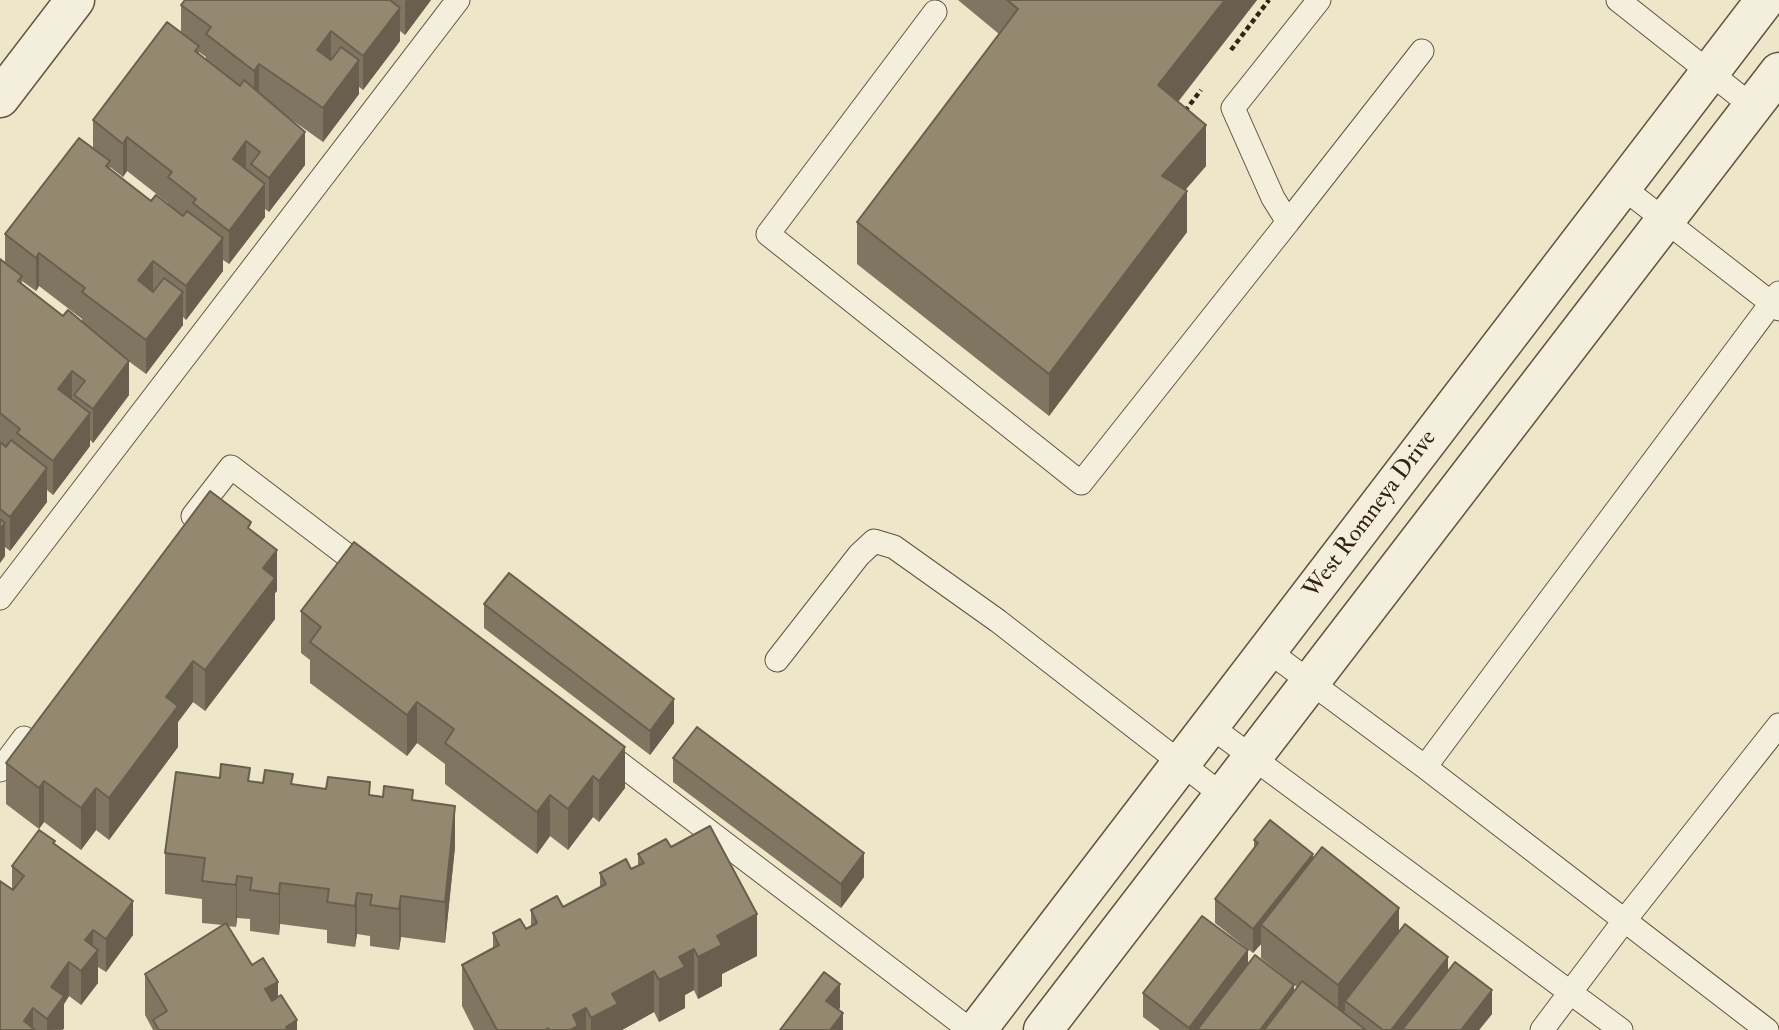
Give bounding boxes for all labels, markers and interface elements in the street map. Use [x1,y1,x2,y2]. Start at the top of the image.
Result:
street label: West Romneya Drive [1298,425,1444,605]

